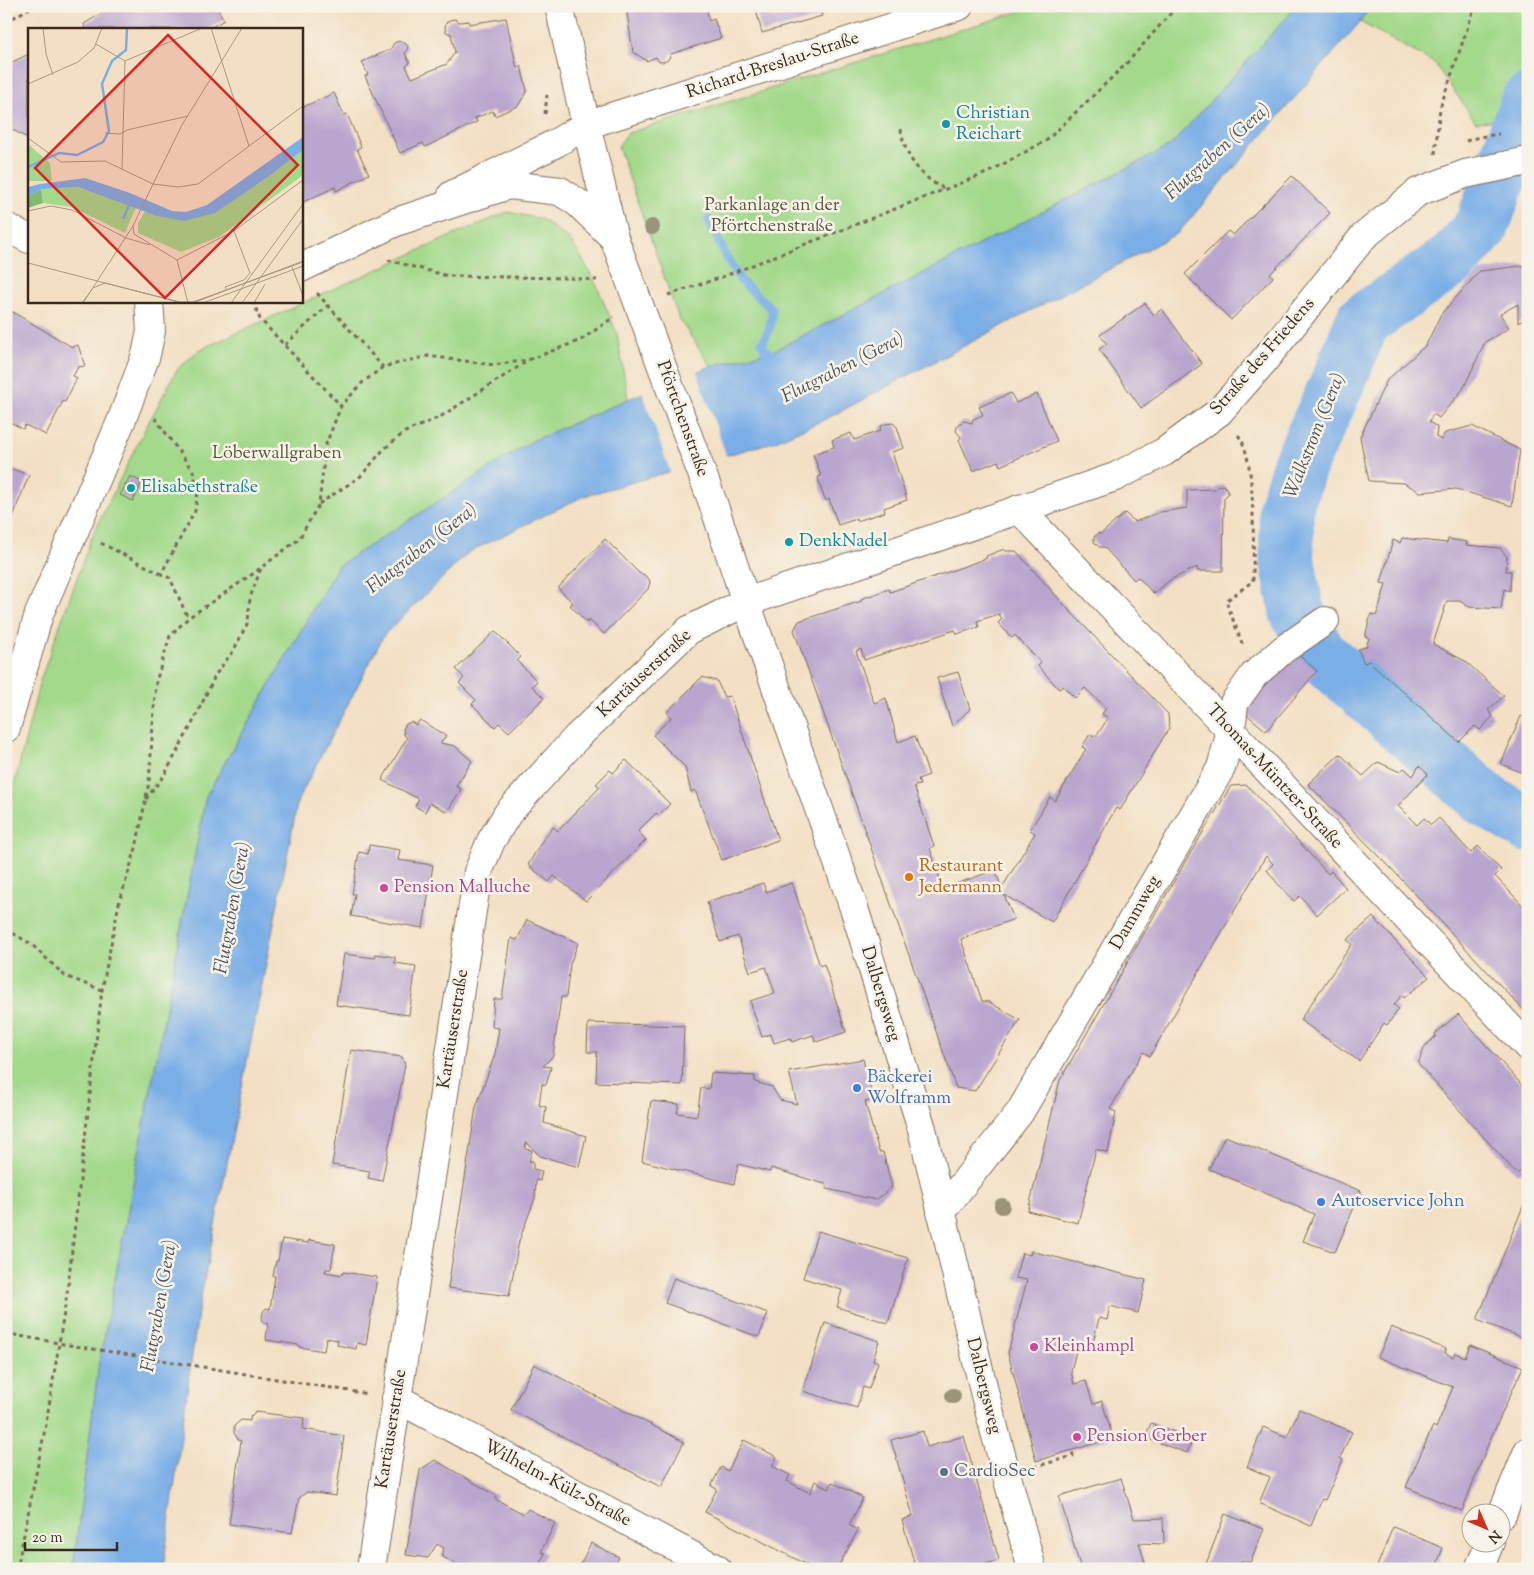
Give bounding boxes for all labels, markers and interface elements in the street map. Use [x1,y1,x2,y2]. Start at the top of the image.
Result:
street label: Richard-Breslau-Straße [683,26,863,106]
inset map [28,28,302,302]
water label: Flutgraben (Gera) [1159,97,1277,207]
place label: Christian Reichart [956,101,1030,148]
marker: Christian Reichart [940,118,952,130]
park label: Parkanlage an der Pförtchenstraße [704,193,840,240]
street label: Straße des Friedens [1204,292,1322,422]
water label: Flutgraben (Gera) [777,326,909,410]
street label: Pförtchenstraße [649,357,715,481]
water label: Walkstrom (Gera) [1278,369,1352,503]
park label: Löberwallgraben [212,441,342,467]
place label: Elisabethstraße [141,475,258,501]
marker: Elisabethstraße [125,482,137,494]
water label: Flutgraben (Gera) [361,497,483,601]
place label: DenkNadel [799,529,888,555]
marker: DenkNadel [783,536,795,548]
street label: Kartäuserstraße [592,623,698,725]
street label: Thomas-Müntzer-Straße [1200,699,1348,855]
water label: Flutgraben (Gera) [208,840,258,976]
place label: Restaurant Jedermann [918,854,1003,901]
marker: Restaurant Jedermann [903,871,915,883]
street label: Dammweg [1104,871,1168,955]
place label: Pension Malluche [394,875,531,901]
marker: Pension Malluche [378,882,390,894]
street label: Dalbergsweg [853,943,907,1045]
street label: Kartäuserstraße [432,967,476,1091]
place label: Bäckerei Wolframm [867,1065,951,1112]
marker: Bäckerei Wolframm [851,1082,863,1094]
place label: Autoservice John [1331,1189,1465,1215]
marker: Autoservice John [1315,1196,1327,1208]
water label: Flutgraben (Gera) [135,1238,185,1374]
place label: Kleinhampl [1044,1334,1135,1360]
street label: Dalbergsweg [958,1335,1008,1437]
marker: Kleinhampl [1028,1341,1040,1353]
street label: Kartäuserstraße [370,1367,414,1491]
place label: Pension Gerber [1087,1424,1207,1450]
marker: Pension Gerber [1071,1431,1083,1443]
street label: Wilhelm-Külz-Straße [478,1434,636,1534]
place label: CardioSec [954,1459,1035,1485]
marker: CardioSec [938,1466,950,1478]
north arrow [1462,1502,1512,1552]
scale bar [25,1520,118,1552]
text: N [1483,1525,1505,1547]
text: 20 m [32,1528,63,1549]

